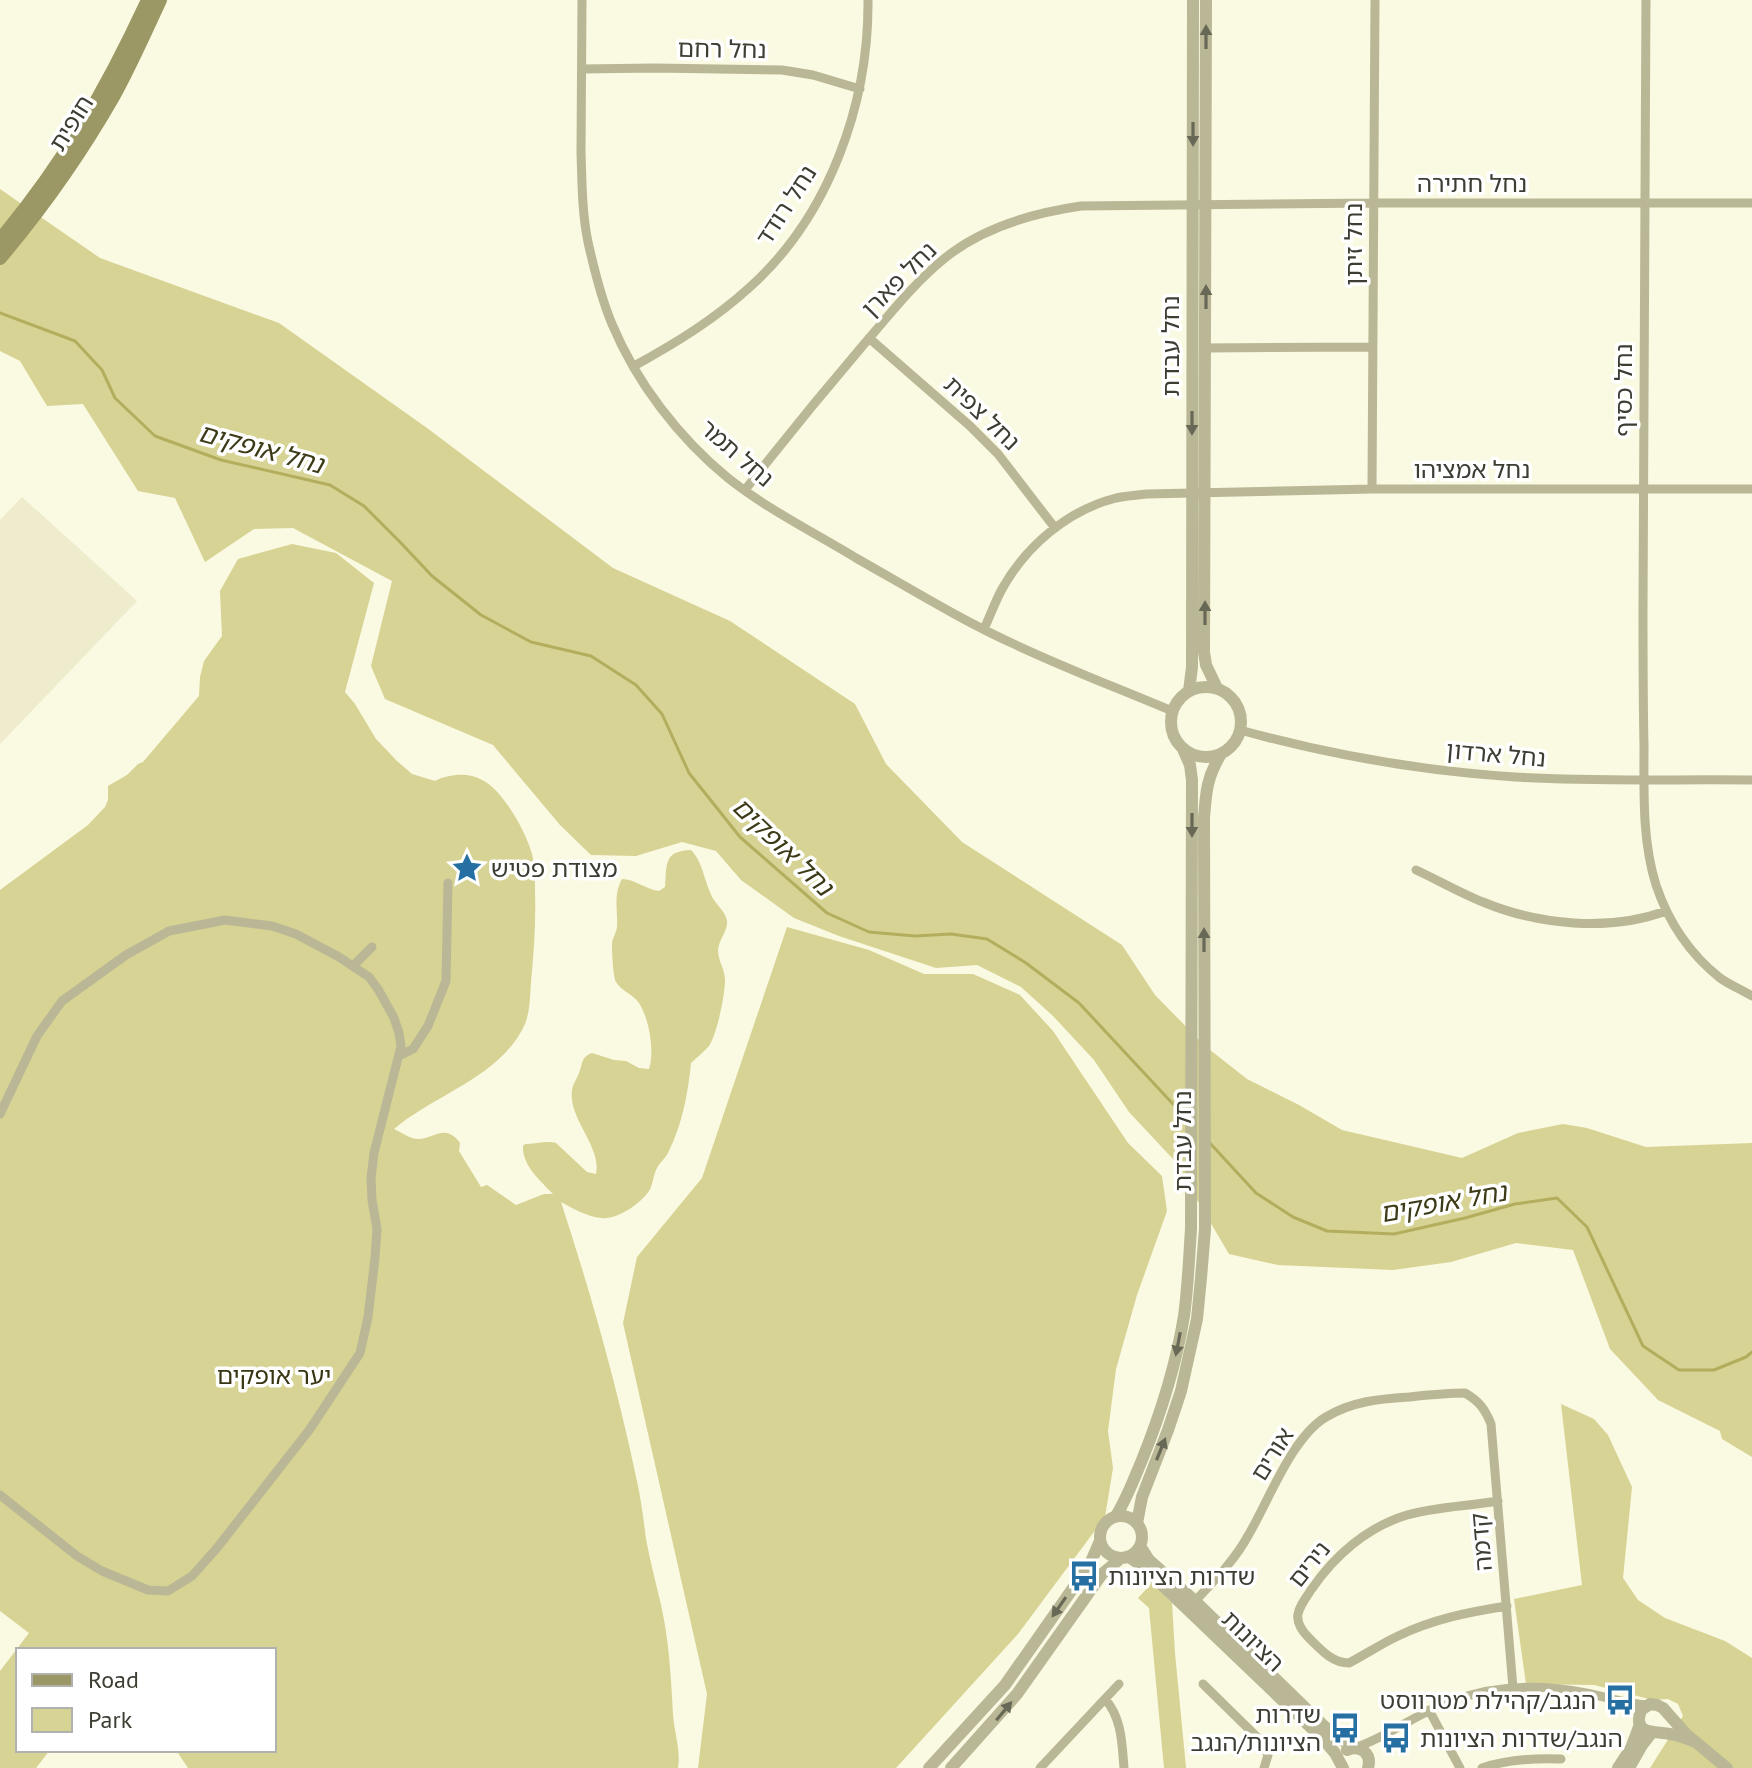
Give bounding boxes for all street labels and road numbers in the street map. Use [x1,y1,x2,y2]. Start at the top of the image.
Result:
street label: נחל רחם [677,33,767,65]
street label: חופית [42,89,100,157]
street label: נחל רודד [749,159,823,251]
street label: נחל חתירה [1417,168,1527,199]
street label: נחל זיתן [1338,203,1369,285]
street label: נחל פארן [855,235,943,323]
street label: נחל עבדת [1155,295,1186,397]
street label: נחל כסיף [1608,343,1639,437]
street label: נחל צפית [937,369,1027,457]
street label: נחל תמר [694,412,780,494]
street label: נחל אמציהו [1414,454,1530,485]
street label: נחל ארדון [1445,734,1547,774]
street label: נחל עבדת [1167,1090,1198,1192]
street label: אורים [1244,1421,1300,1487]
street label: קדמה [1463,1511,1499,1573]
street label: נירים [1281,1535,1337,1593]
street label: הציונות [1215,1604,1291,1678]

